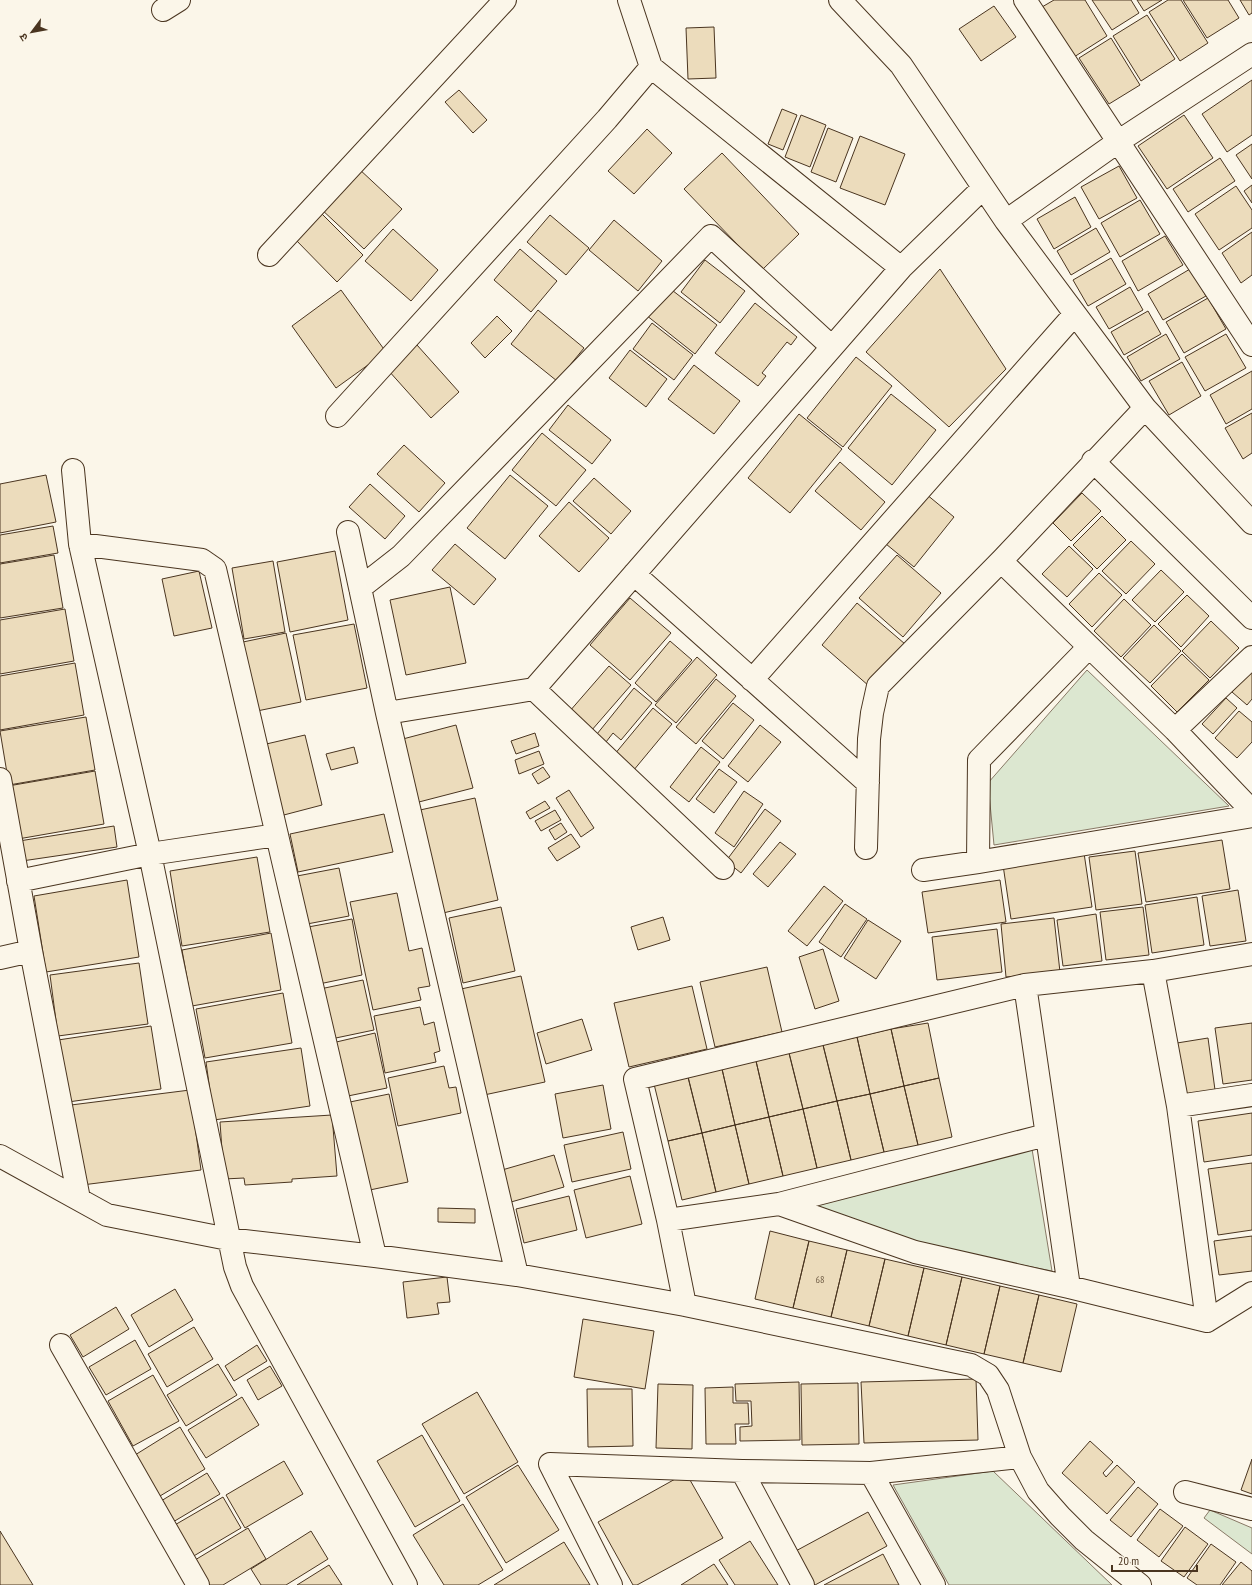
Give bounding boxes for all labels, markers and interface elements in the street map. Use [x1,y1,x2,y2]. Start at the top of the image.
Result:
north arrow [12,12,52,52]
text: उ [16,30,31,44]
house number: 68 [816,1273,825,1286]
scale bar [1112,1547,1197,1573]
text: 20 m [1118,1553,1139,1568]

